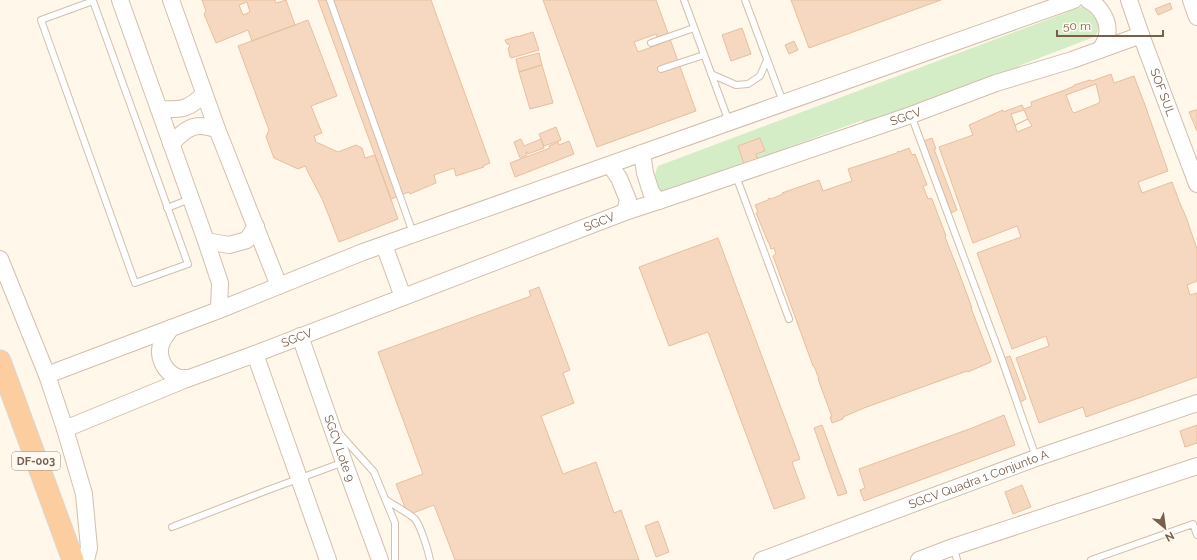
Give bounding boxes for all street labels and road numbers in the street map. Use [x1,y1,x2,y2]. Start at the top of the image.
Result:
street label: SOF SUL [1147,66,1178,118]
street label: SGCV [888,105,923,129]
street label: SGCV [582,210,617,234]
street label: SGCV [279,326,314,350]
street label: SGCV Lote 9 [321,413,358,484]
street label: SGCV Quadra 1 Conjunto A [907,447,1050,512]
road number: DF-003 [12,452,60,470]

